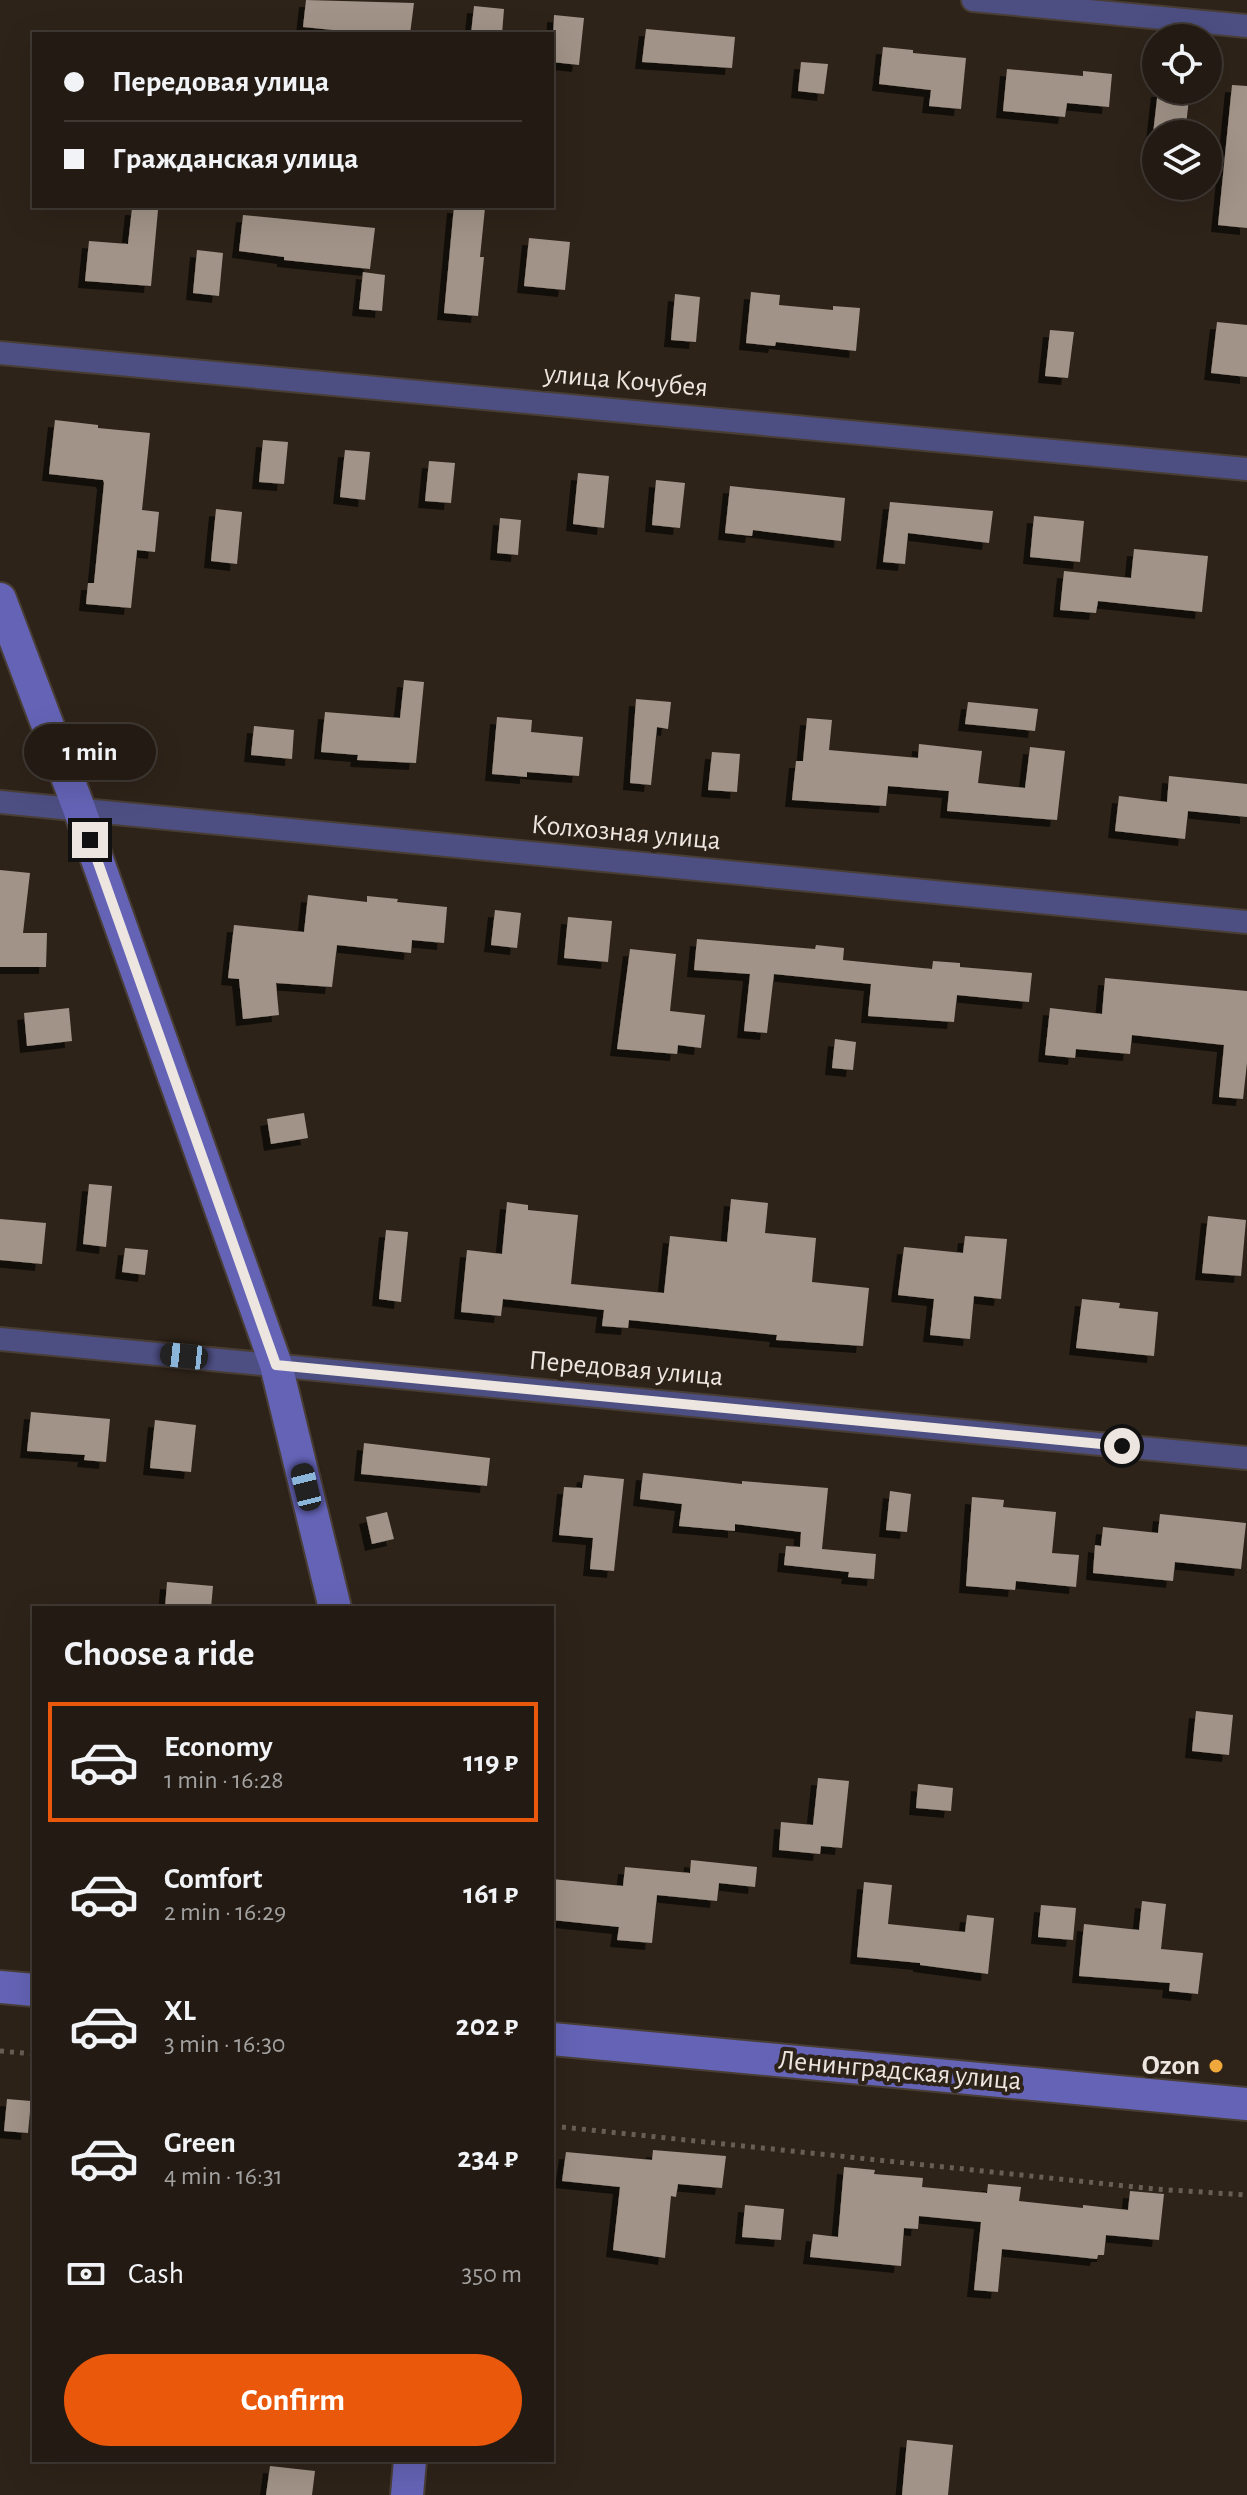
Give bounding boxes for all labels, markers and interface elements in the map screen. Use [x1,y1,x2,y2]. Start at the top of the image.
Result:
map controls [1142,24,1222,200]
button: locate [1142,24,1222,104]
text: Передовая улица [112,67,329,97]
button: layers [1142,120,1222,200]
text: Гражданская улица [112,144,359,174]
street label: улица Кочубея [542,360,709,402]
callout: 1 min [24,724,156,780]
text: 1 min [63,739,117,765]
street label: Колхозная улица [530,811,722,855]
route end [72,822,108,858]
car [159,1342,209,1370]
street label: Передовая улица [528,1347,725,1391]
route start [1104,1428,1140,1464]
car [289,1461,323,1513]
text: Choose a ride [64,1636,254,1672]
icon: car [68,1726,140,1798]
text: Economy [164,1732,273,1762]
text: 119 ₽ [463,1747,518,1777]
text: 1 min · 16:28 [164,1767,284,1793]
icon: car [68,1858,140,1930]
text: Comfort [164,1864,263,1894]
text: 161 ₽ [463,1879,518,1909]
text: 2 min · 16:29 [164,1899,286,1925]
icon: car [68,1990,140,2062]
text: XL [164,1996,196,2026]
text: 202 ₽ [456,2011,518,2041]
text: 3 min · 16:30 [164,2031,286,2057]
street label: Ленинградская улица [777,2046,1023,2096]
place label: Ozon [1142,2052,1200,2080]
marker: Ozon [1207,2057,1225,2075]
icon: car [68,2122,140,2194]
text: Green [164,2128,236,2158]
text: 234 ₽ [457,2143,518,2173]
text: 4 min · 16:31 [164,2163,283,2189]
icon: cash [64,2252,108,2296]
text: Cash [128,2259,184,2289]
text: 350 m [462,2261,522,2287]
button: Confirm [64,2354,522,2446]

